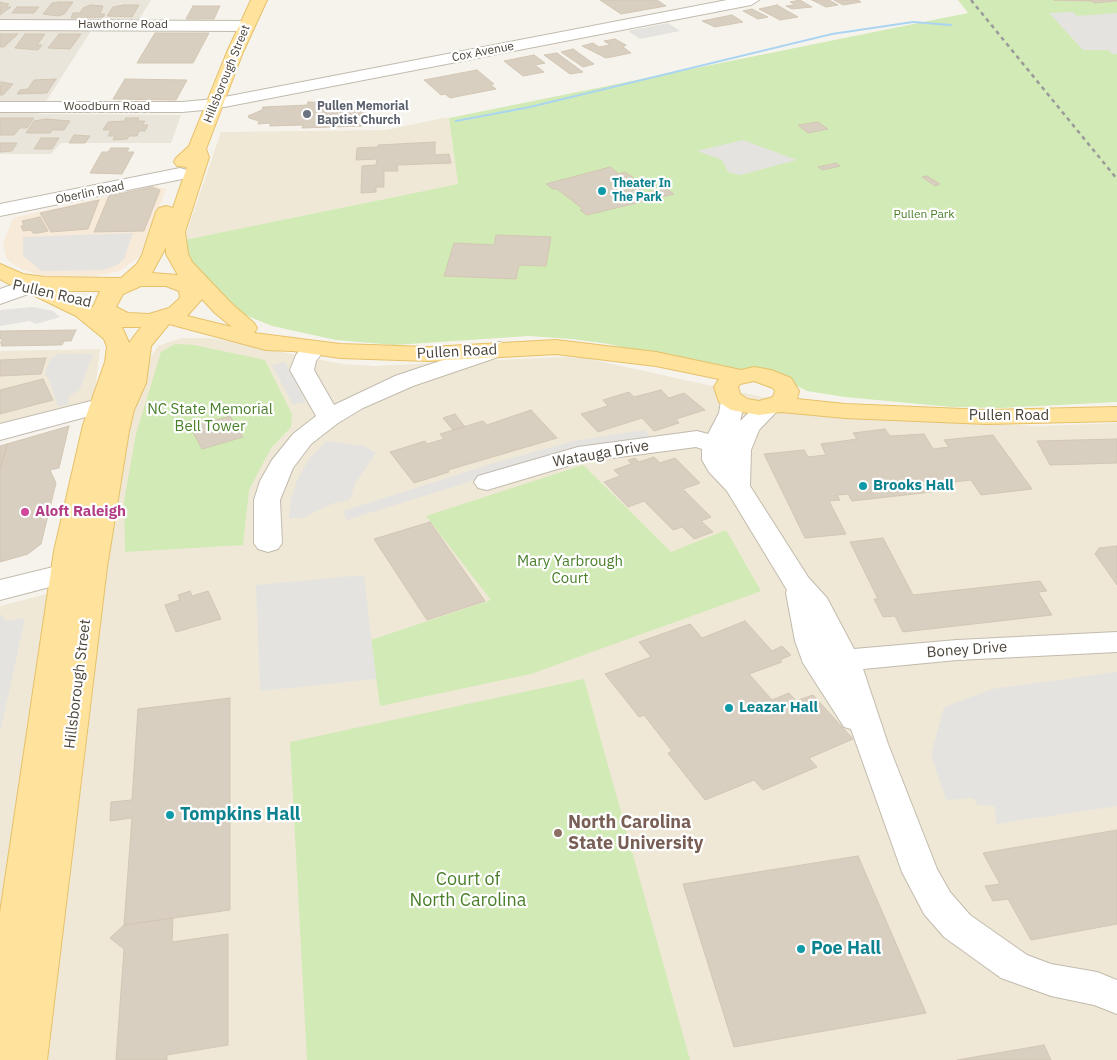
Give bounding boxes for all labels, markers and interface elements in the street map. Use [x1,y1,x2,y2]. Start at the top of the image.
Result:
street label: Hawthorne Road [78,18,168,32]
street label: Hillsborough Street [201,23,253,125]
street label: Cox Avenue [451,39,515,65]
street label: Woodburn Road [64,100,150,114]
place label: Pullen Memorial Baptist Church [317,100,409,128]
marker: Pullen Memorial Baptist Church [301,108,313,120]
place label: Theater In The Park [612,177,671,205]
street label: Oberlin Road [54,179,126,207]
marker: Theater In The Park [596,185,608,197]
park label: Pullen Park [893,208,955,222]
street label: Pullen Road [11,276,93,312]
street label: Pullen Road [416,341,498,363]
park label: NC State Memorial Bell Tower [147,401,273,436]
street label: Pullen Road [969,407,1049,425]
street label: Watauga Drive [552,437,650,471]
place label: Brooks Hall [873,477,954,495]
marker: Brooks Hall [857,480,869,492]
place label: Aloft Raleigh [35,503,126,521]
marker: Aloft Raleigh [19,506,31,518]
park label: Mary Yarbrough Court [517,553,623,588]
street label: Hillsborough Street [61,618,95,750]
street label: Boney Drive [926,638,1008,662]
place label: Leazar Hall [739,699,818,717]
marker: Leazar Hall [723,702,735,714]
place label: Tompkins Hall [180,804,300,826]
marker: Tompkins Hall [164,809,176,821]
place label: North Carolina State University [568,812,703,854]
marker: North Carolina State University [552,827,564,839]
park label: Court of North Carolina [410,869,526,912]
place label: Poe Hall [811,938,881,960]
marker: Poe Hall [795,943,807,955]

